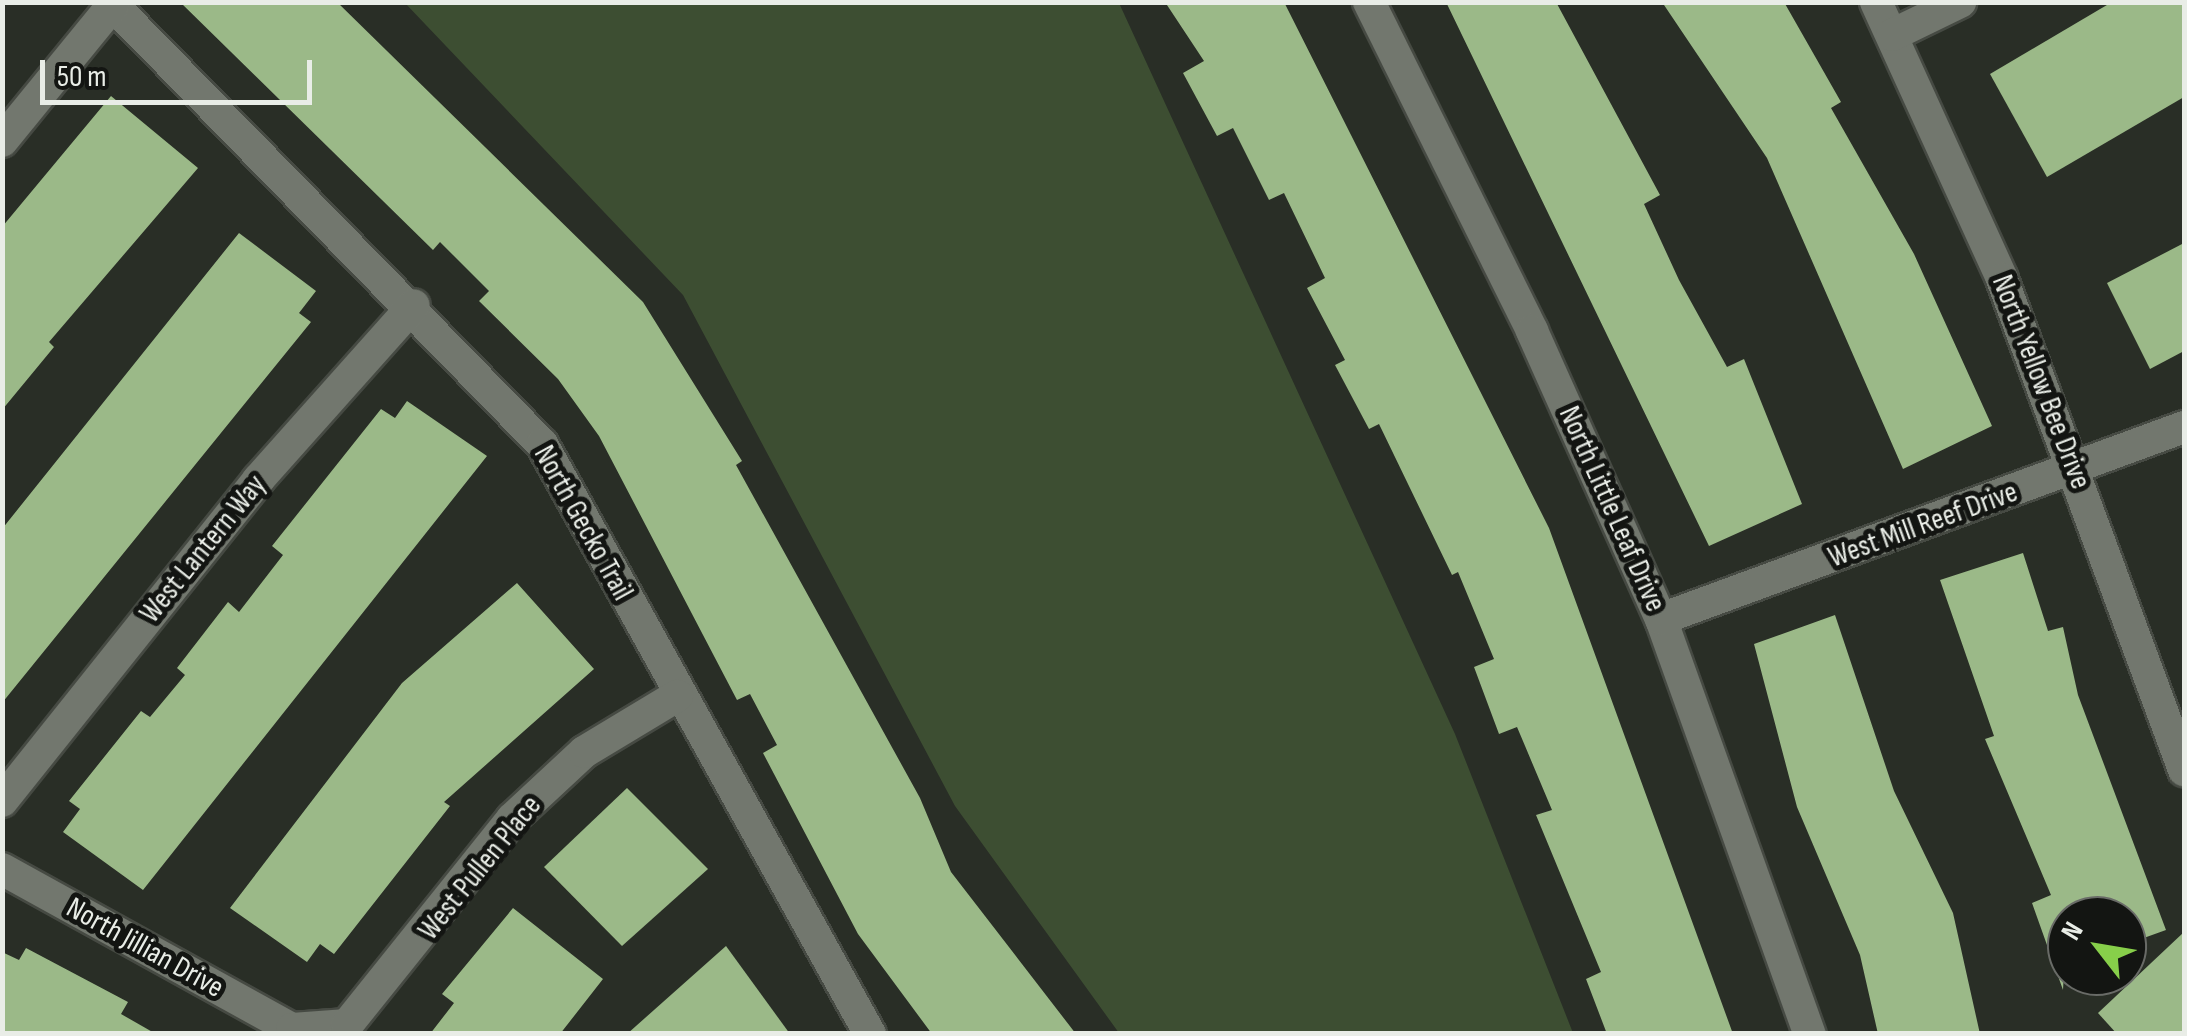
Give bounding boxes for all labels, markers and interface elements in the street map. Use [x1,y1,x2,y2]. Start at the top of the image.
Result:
scale bar [45,40,318,102]
text: 50 m [57,59,106,95]
street label: North Yellow Bee Drive [1984,270,2098,494]
street label: North Little Leaf Drive [1551,401,1673,617]
street label: North Gecko Trail [526,439,640,607]
street label: West Lantern Way [132,468,274,630]
street label: West Mill Reef Drive [1824,474,2022,576]
street label: West Pullen Place [411,788,549,948]
street label: North Jillian Drive [60,890,230,1006]
north arrow [2047,896,2147,996]
text: N [2055,916,2091,946]

